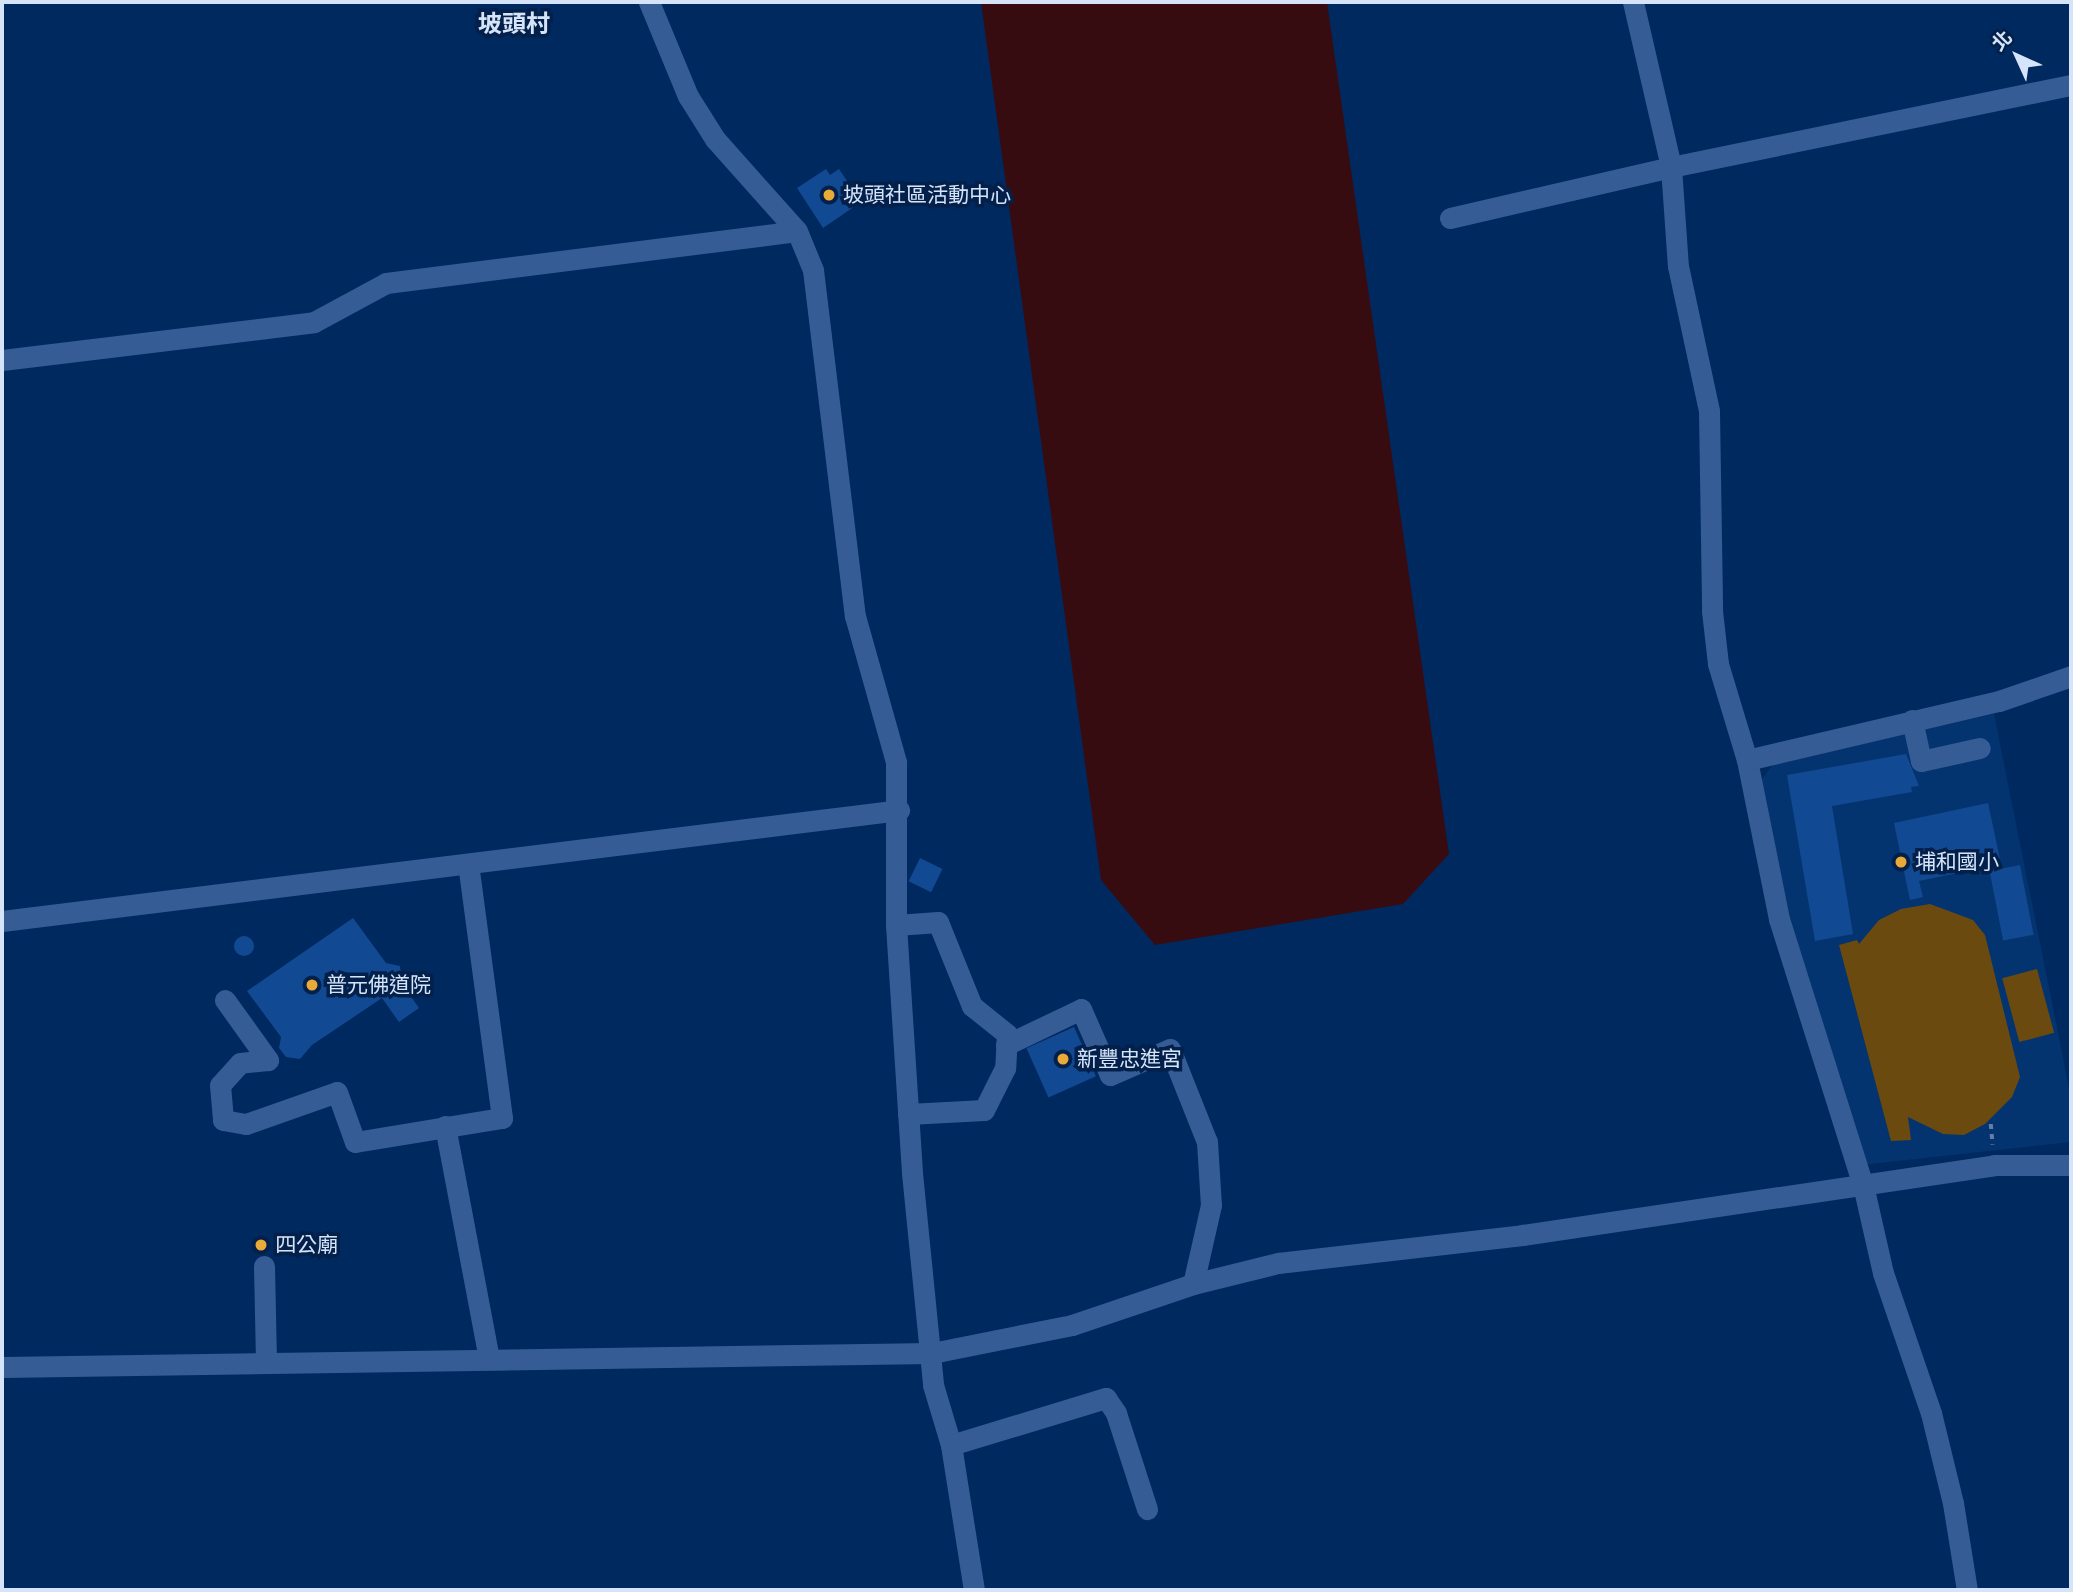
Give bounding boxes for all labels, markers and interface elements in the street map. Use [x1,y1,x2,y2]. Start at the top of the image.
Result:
district label: 坡頭村 [478,11,550,39]
north arrow [1982,21,2052,91]
text: 北 [1987,26,2017,56]
place label: 坡頭社區活動中心 [843,182,1011,208]
marker: 坡頭社區活動中心 [821,187,837,203]
place label: 埔和國小 [1915,849,1999,875]
marker: 埔和國小 [1893,854,1909,870]
place label: 普元佛道院 [326,972,431,998]
marker: 普元佛道院 [304,977,320,993]
place label: 新豐忠進宮 [1077,1046,1182,1072]
marker: 新豐忠進宮 [1055,1051,1071,1067]
place label: 四公廟 [275,1232,338,1258]
marker: 四公廟 [253,1237,269,1253]

